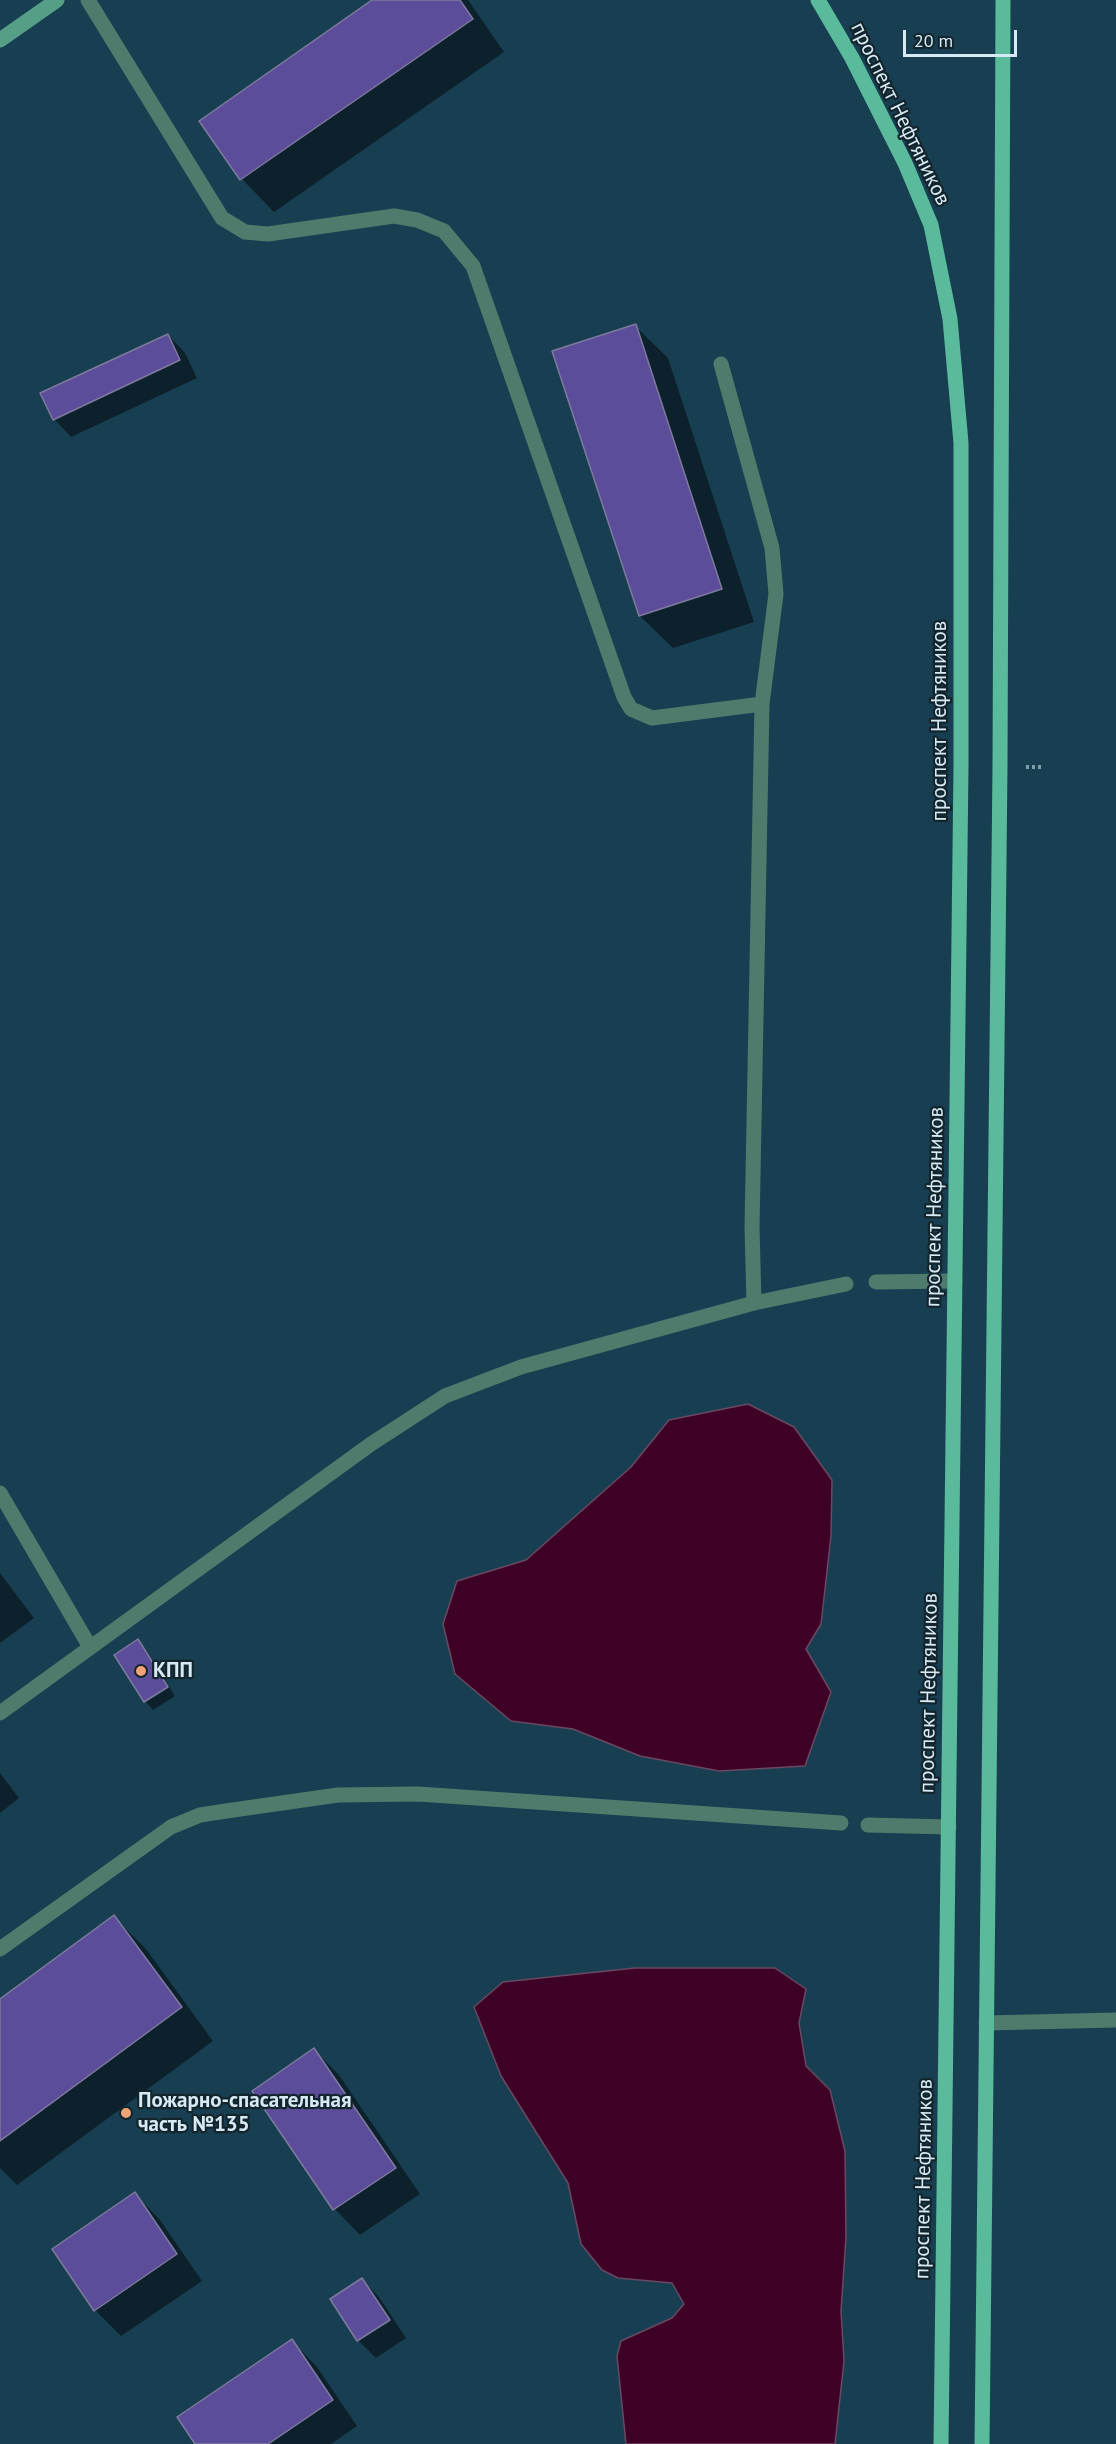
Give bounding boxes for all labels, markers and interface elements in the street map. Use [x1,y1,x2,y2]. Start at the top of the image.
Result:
street label: проспект Нефтяников [845,18,955,210]
scale bar [906,18,1020,56]
text: 20 m [914,29,953,52]
street label: проспект Нефтяников [927,621,953,821]
street label: проспект Нефтяников [921,1107,949,1307]
street label: проспект Нефтяников [915,1593,943,1793]
place label: КПП [153,1658,193,1684]
marker: КПП [134,1664,148,1678]
street label: проспект Нефтяников [910,2079,938,2279]
place label: Пожарно-спасательная часть №135 [138,2088,352,2138]
marker: Пожарно-спасательная часть №135 [119,2106,133,2120]

